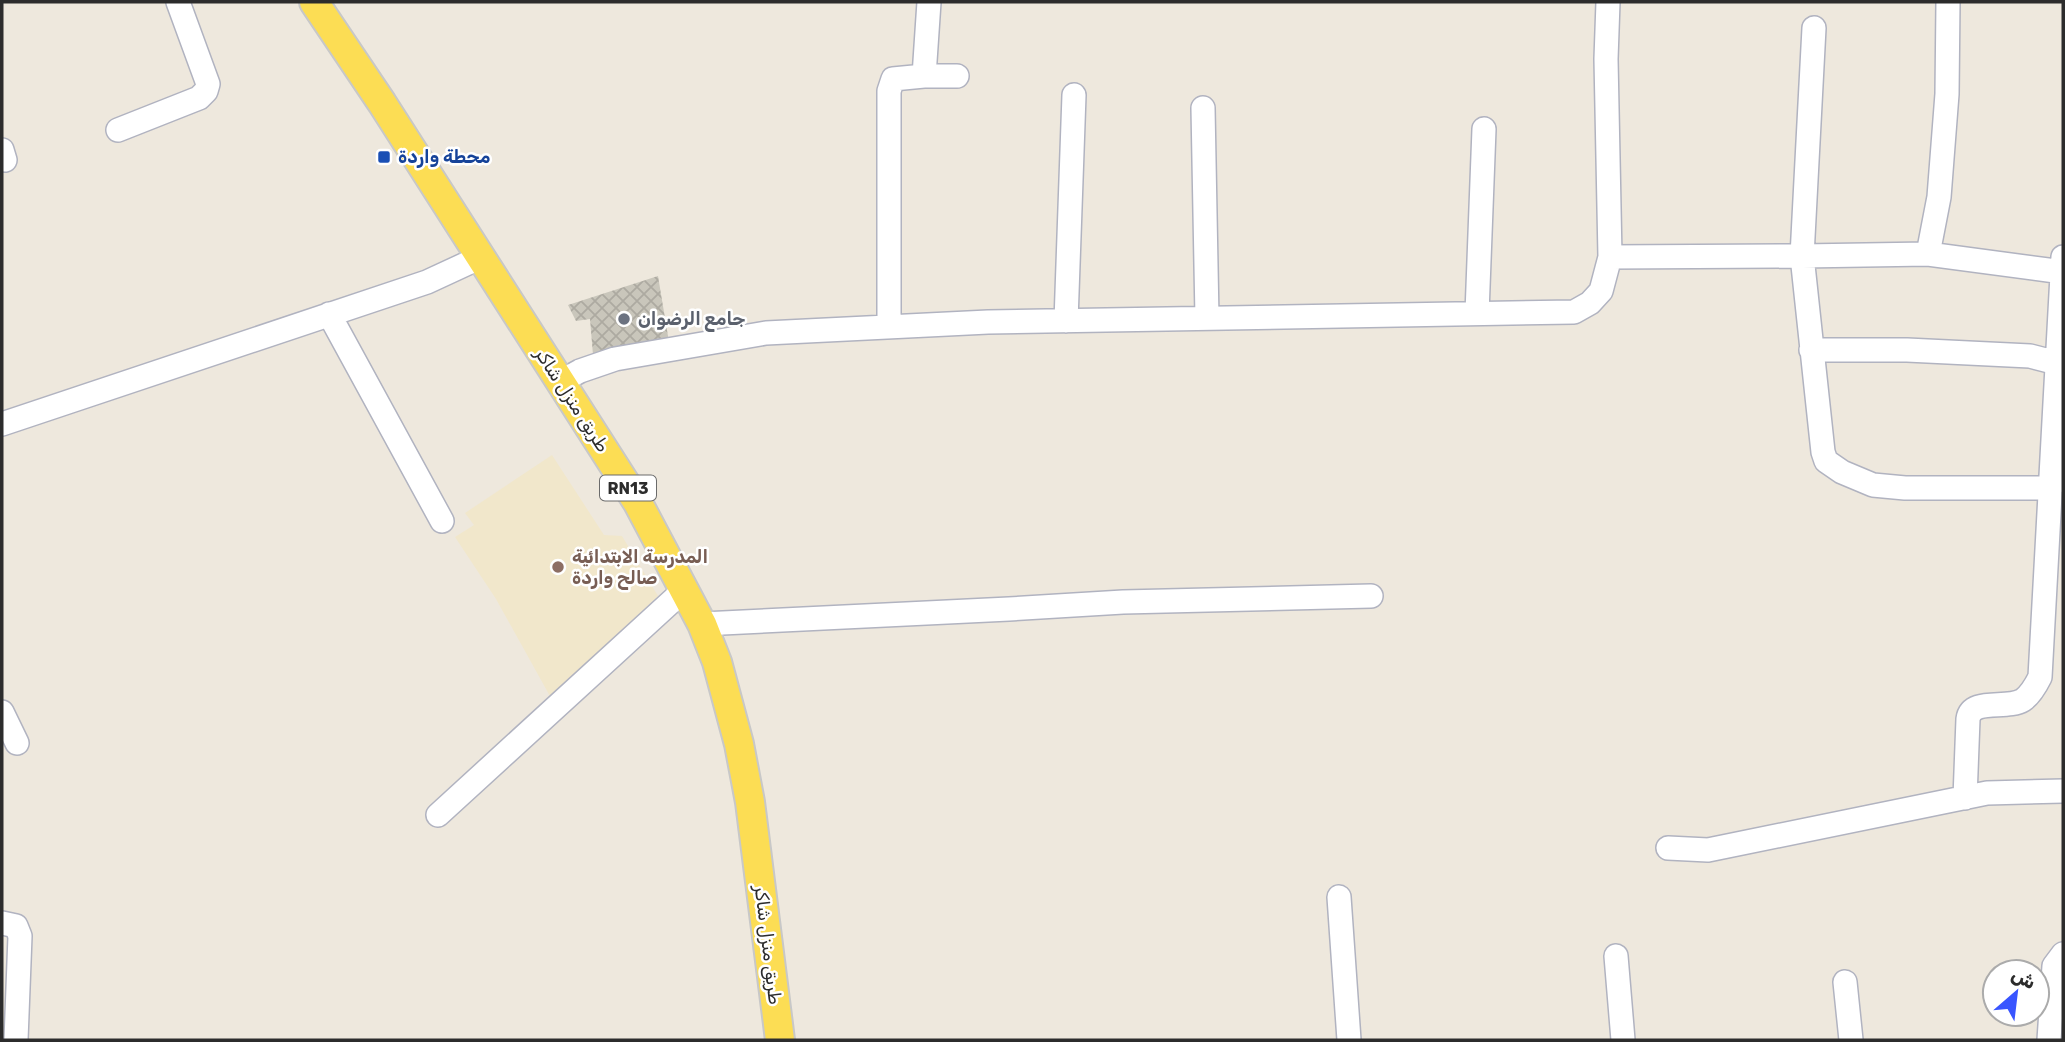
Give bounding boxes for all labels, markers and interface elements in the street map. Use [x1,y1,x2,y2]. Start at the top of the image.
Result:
place label: محطة واردة [398,146,491,168]
marker: محطة واردة [376,149,392,165]
place label: جامع الرضوان [638,308,745,332]
marker: جامع الرضوان [616,311,632,327]
street label: طريق منزل شاكر [530,343,614,456]
road number: RN13 [600,475,656,500]
place label: المدرسة الابتدائية صالح واردة [572,546,708,591]
marker: المدرسة الابتدائية صالح واردة [550,559,566,575]
street label: طريق منزل شاكر [750,883,786,1006]
north arrow [1981,958,2051,1028]
text: ش [2008,963,2040,994]

